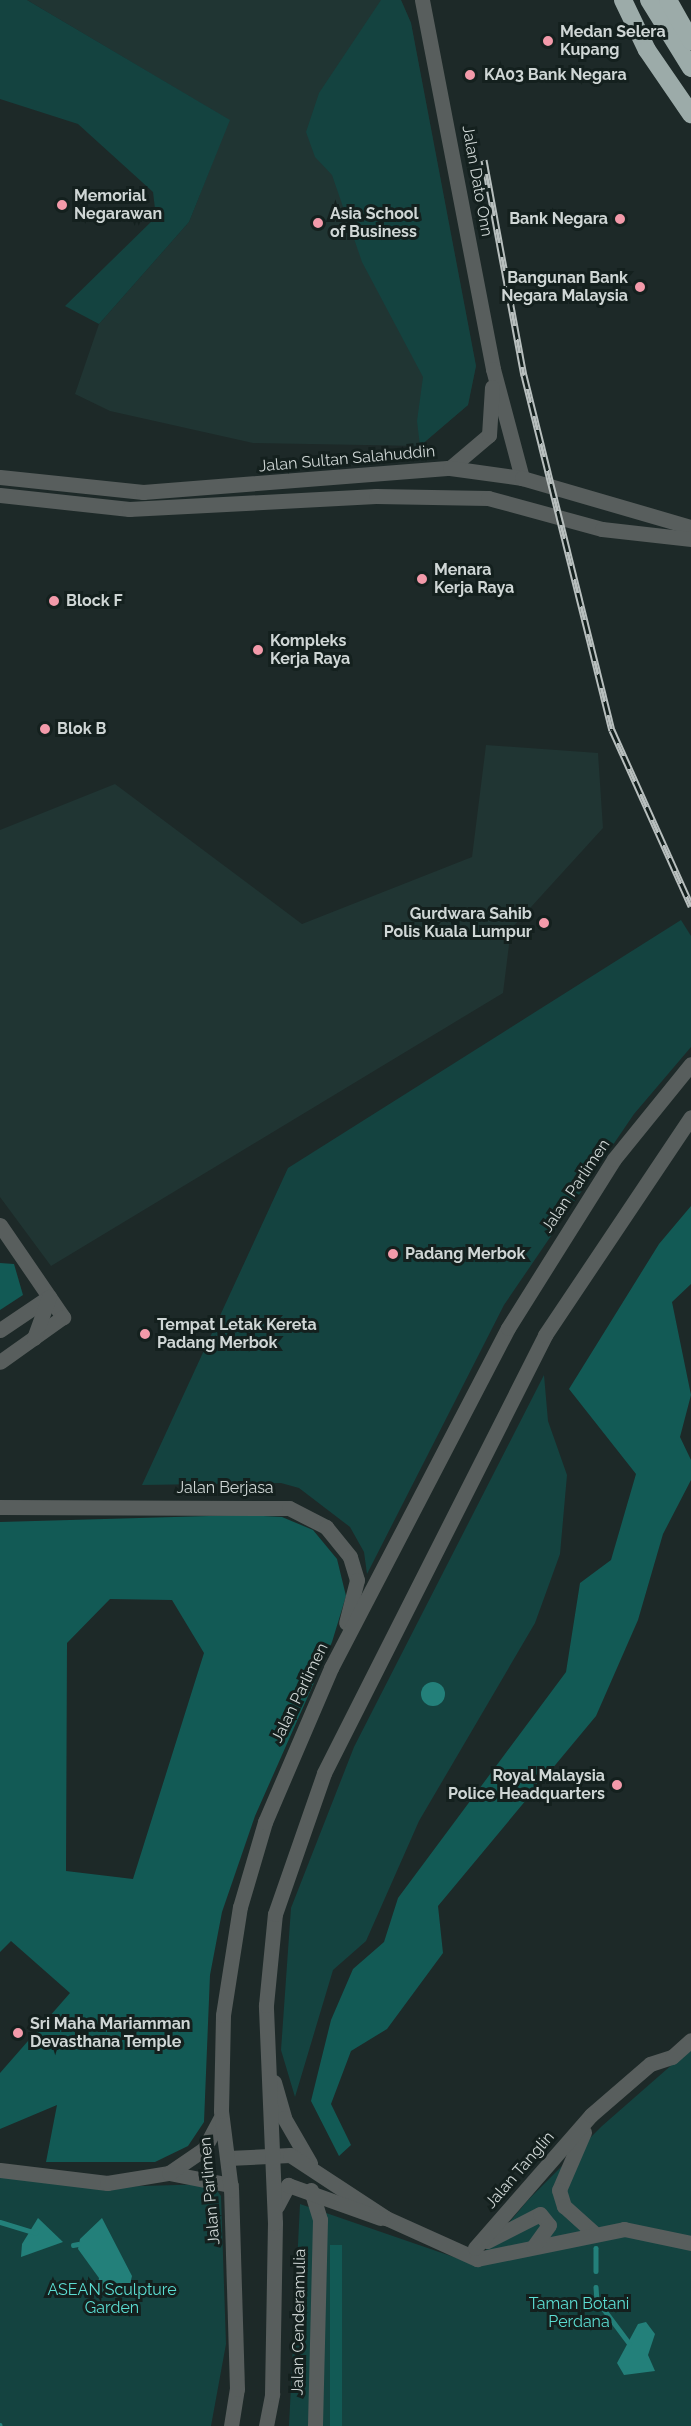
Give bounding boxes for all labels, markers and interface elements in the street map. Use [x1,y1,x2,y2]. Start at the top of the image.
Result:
place label: Medan Selera Kupang [560,22,666,60]
marker: Medan Selera Kupang [541,34,555,48]
place label: KA03 Bank Negara [484,65,627,85]
marker: KA03 Bank Negara [461,66,479,84]
street label: Jalan Dato Onn [458,124,496,238]
place label: Memorial Negarawan [74,186,162,224]
marker: Memorial Negarawan [55,198,69,212]
place label: Asia School of Business [330,204,419,242]
place label: Bank Negara [509,209,608,229]
marker: Bank Negara [613,212,627,226]
marker: Asia School of Business [311,216,325,230]
place label: Bangunan Bank Negara Malaysia [501,268,628,306]
marker: Bangunan Bank Negara Malaysia [633,280,647,294]
street label: Jalan Sultan Salahuddin [258,442,436,476]
place label: Menara Kerja Raya [434,560,514,598]
marker: Menara Kerja Raya [415,572,429,586]
place label: Block F [66,591,123,611]
marker: Block F [47,594,61,608]
place label: Kompleks Kerja Raya [270,631,350,669]
marker: Kompleks Kerja Raya [251,643,265,657]
place label: Blok B [57,719,106,739]
marker: Blok B [38,722,52,736]
place label: Gurdwara Sahib Polis Kuala Lumpur [384,904,532,942]
marker: Gurdwara Sahib Polis Kuala Lumpur [537,916,551,930]
street label: Jalan Parlimen [538,1136,614,1236]
place label: Padang Merbok [405,1244,525,1264]
marker: Padang Merbok [386,1247,400,1261]
place label: Tempat Letak Kereta Padang Merbok [157,1315,317,1353]
marker: Tempat Letak Kereta Padang Merbok [138,1327,152,1341]
street label: Jalan Berjasa [176,1478,274,1498]
street label: Jalan Parlimen [268,1640,332,1746]
place label: Royal Malaysia Police Headquarters [448,1766,605,1804]
marker: Royal Malaysia Police Headquarters [610,1778,624,1792]
place label: Sri Maha Mariamman Devasthana Temple [30,2014,190,2052]
marker: Sri Maha Mariamman Devasthana Temple [11,2026,25,2040]
street label: Jalan Tanglin [481,2127,559,2213]
street label: Jalan Parlimen [196,2136,224,2246]
street label: Jalan Cenderamulia [288,2248,310,2396]
park label: ASEAN Sculpture Garden [47,2280,177,2318]
park label: Taman Botani Perdana [529,2294,629,2332]

